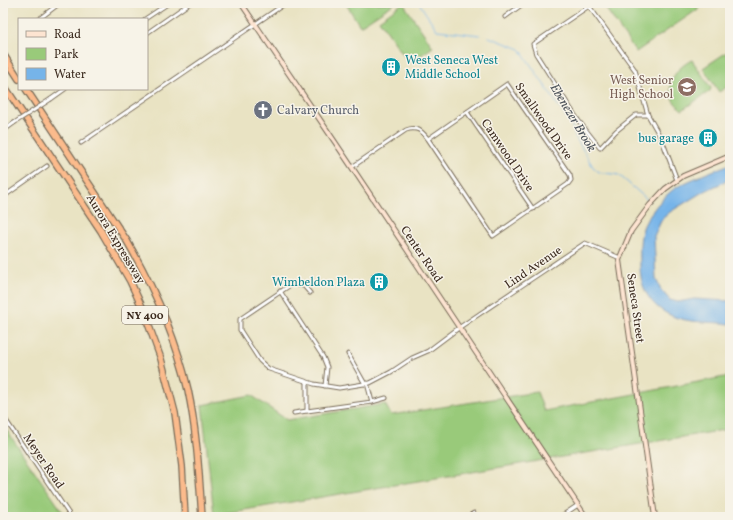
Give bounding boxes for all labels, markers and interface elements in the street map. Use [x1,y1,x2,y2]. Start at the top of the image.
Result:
legend [18,18,148,90]
text: Road [54,27,81,43]
text: Park [54,47,79,63]
place label: West Seneca West Middle School [405,53,498,83]
building icon: West Seneca West Middle School [380,56,402,78]
text: Water [54,67,86,83]
place label: West Senior High School [610,73,673,103]
school or university icon: West Senior High School [676,76,698,98]
street label: Smallwood Drive [511,80,576,164]
water label: Ebenezer Brook [545,80,600,156]
church icon: Calvary Church [252,99,274,121]
place label: Calvary Church [277,103,359,119]
street label: Camwood Drive [477,116,538,195]
building icon: bus garage [697,127,719,149]
place label: bus garage [638,131,694,147]
street label: Aurora Expressway [82,192,149,288]
street label: Center Road [396,223,446,286]
street label: Lind Avenue [502,243,566,293]
building icon: Wimbeldon Plaza [368,271,390,293]
street label: Seneca Street [622,272,648,344]
place label: Wimbeldon Plaza [272,275,365,291]
road number: NY 400 [122,306,168,324]
street label: Meyer Road [19,431,68,492]

